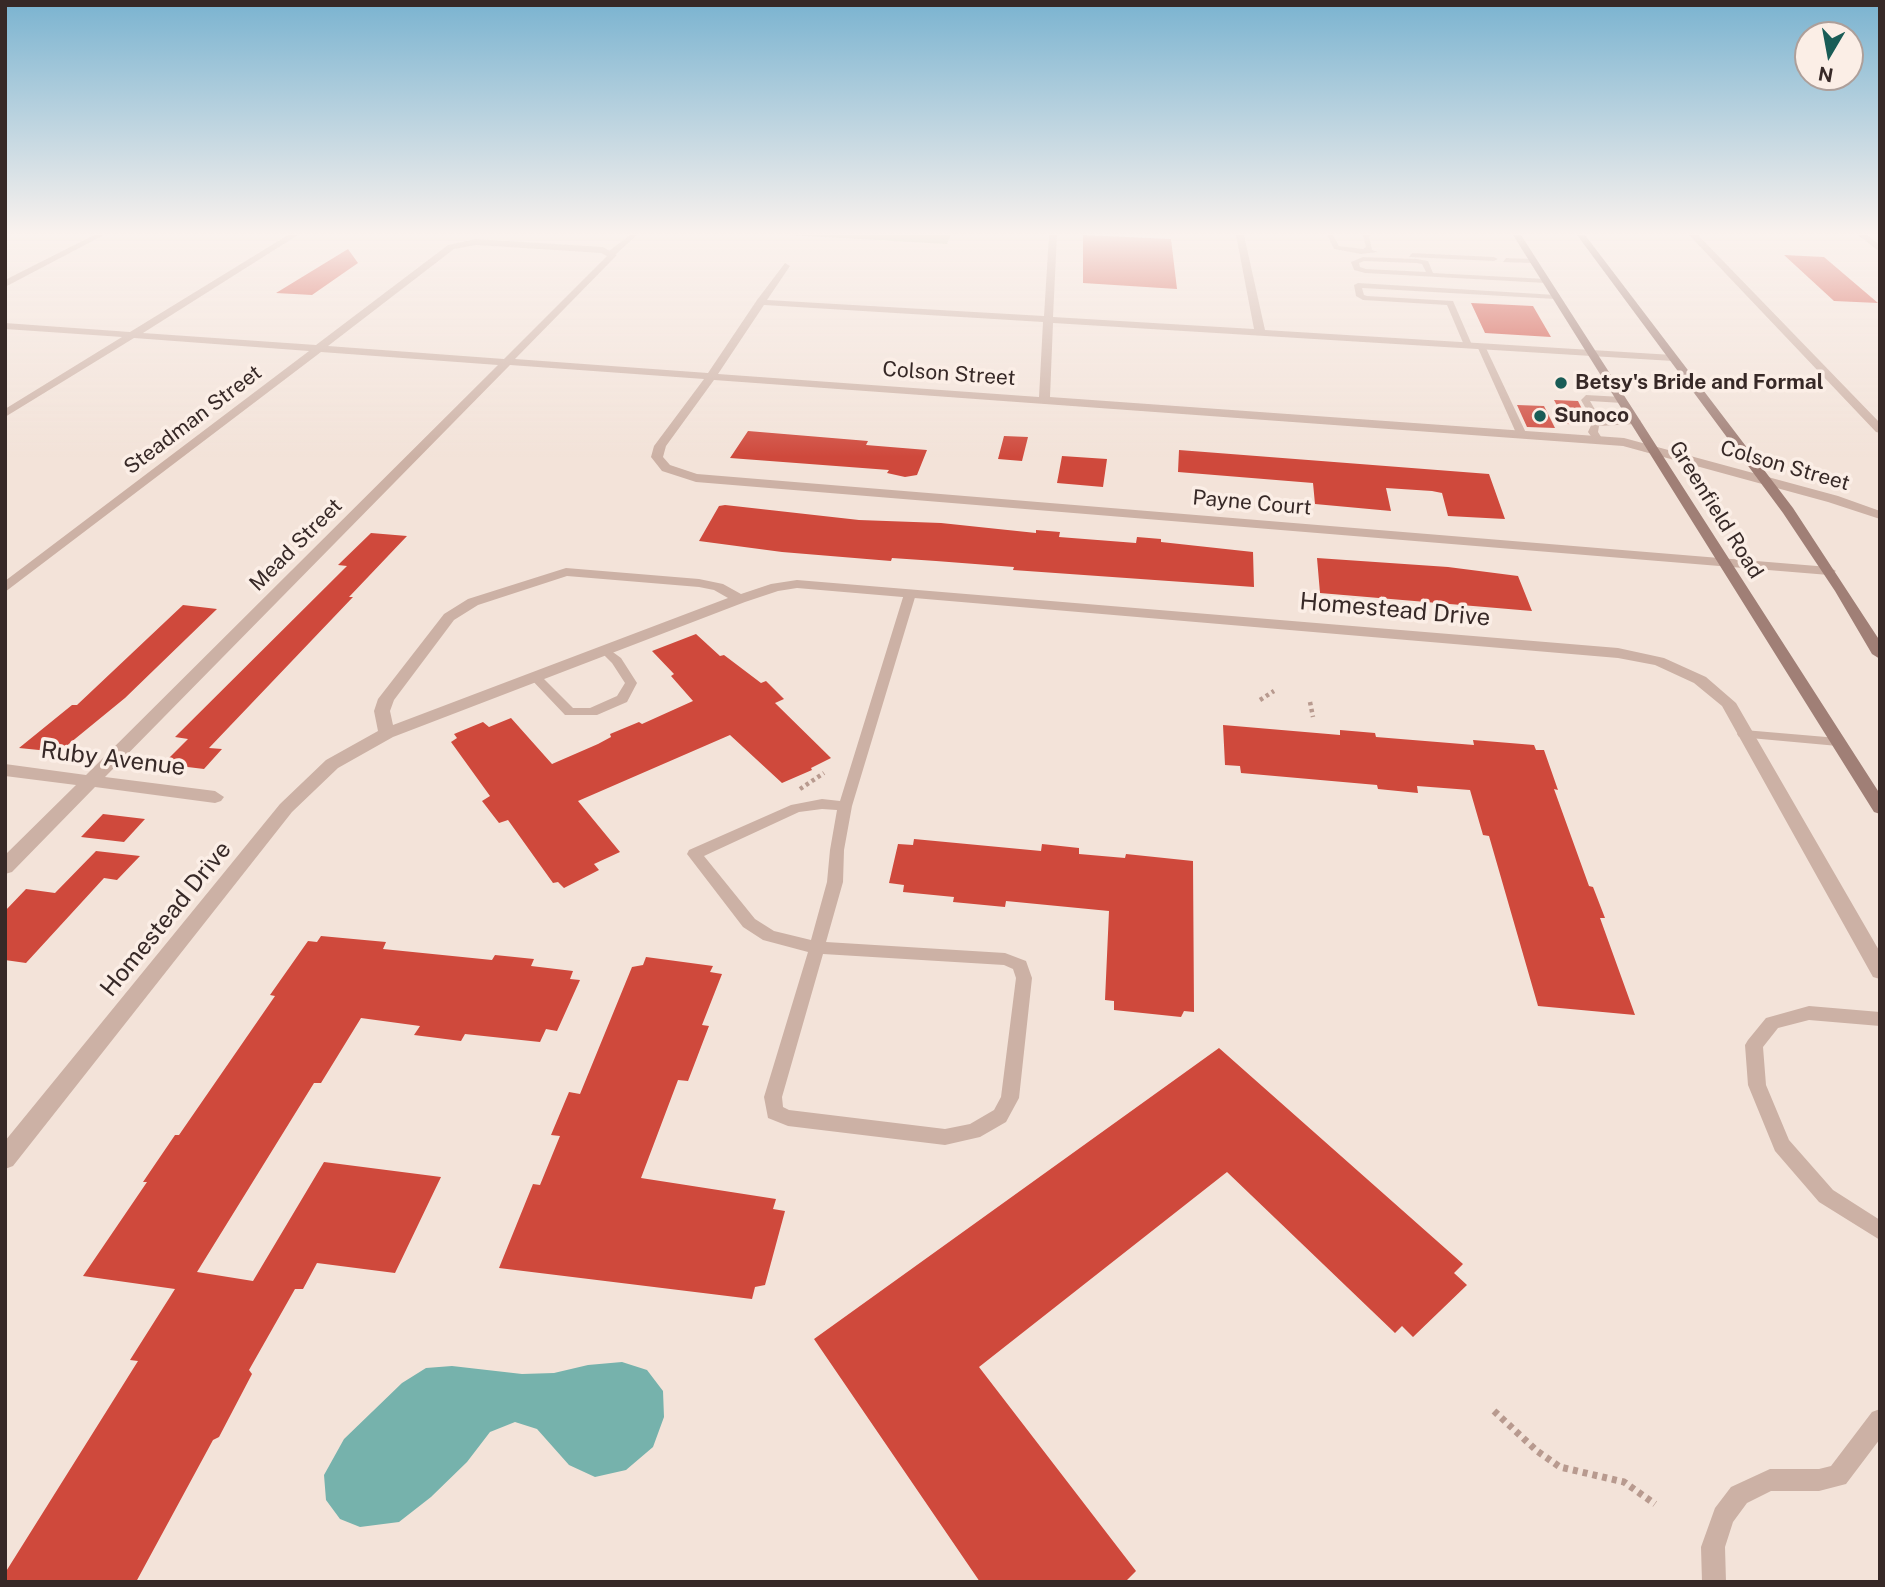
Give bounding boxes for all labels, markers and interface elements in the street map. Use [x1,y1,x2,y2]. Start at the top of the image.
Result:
north arrow [1794,21,1864,91]
text: N [1816,63,1835,87]
street label: Colson Street [882,357,1016,391]
street label: Steadman Street [119,360,267,480]
place label: Betsy's Bride and Formal [1575,370,1824,396]
marker: Betsy's Bride and Formal [1553,375,1569,391]
place label: Sunoco [1554,403,1629,429]
marker: Sunoco [1532,408,1548,424]
street label: Colson Street [1717,436,1853,496]
street label: Greenfield Road [1664,437,1768,583]
street label: Payne Court [1191,485,1313,521]
street label: Mead Street [244,493,348,597]
street label: Homestead Drive [1298,587,1492,633]
street label: Ruby Avenue [39,736,187,782]
street label: Homestead Drive [95,836,237,1002]

